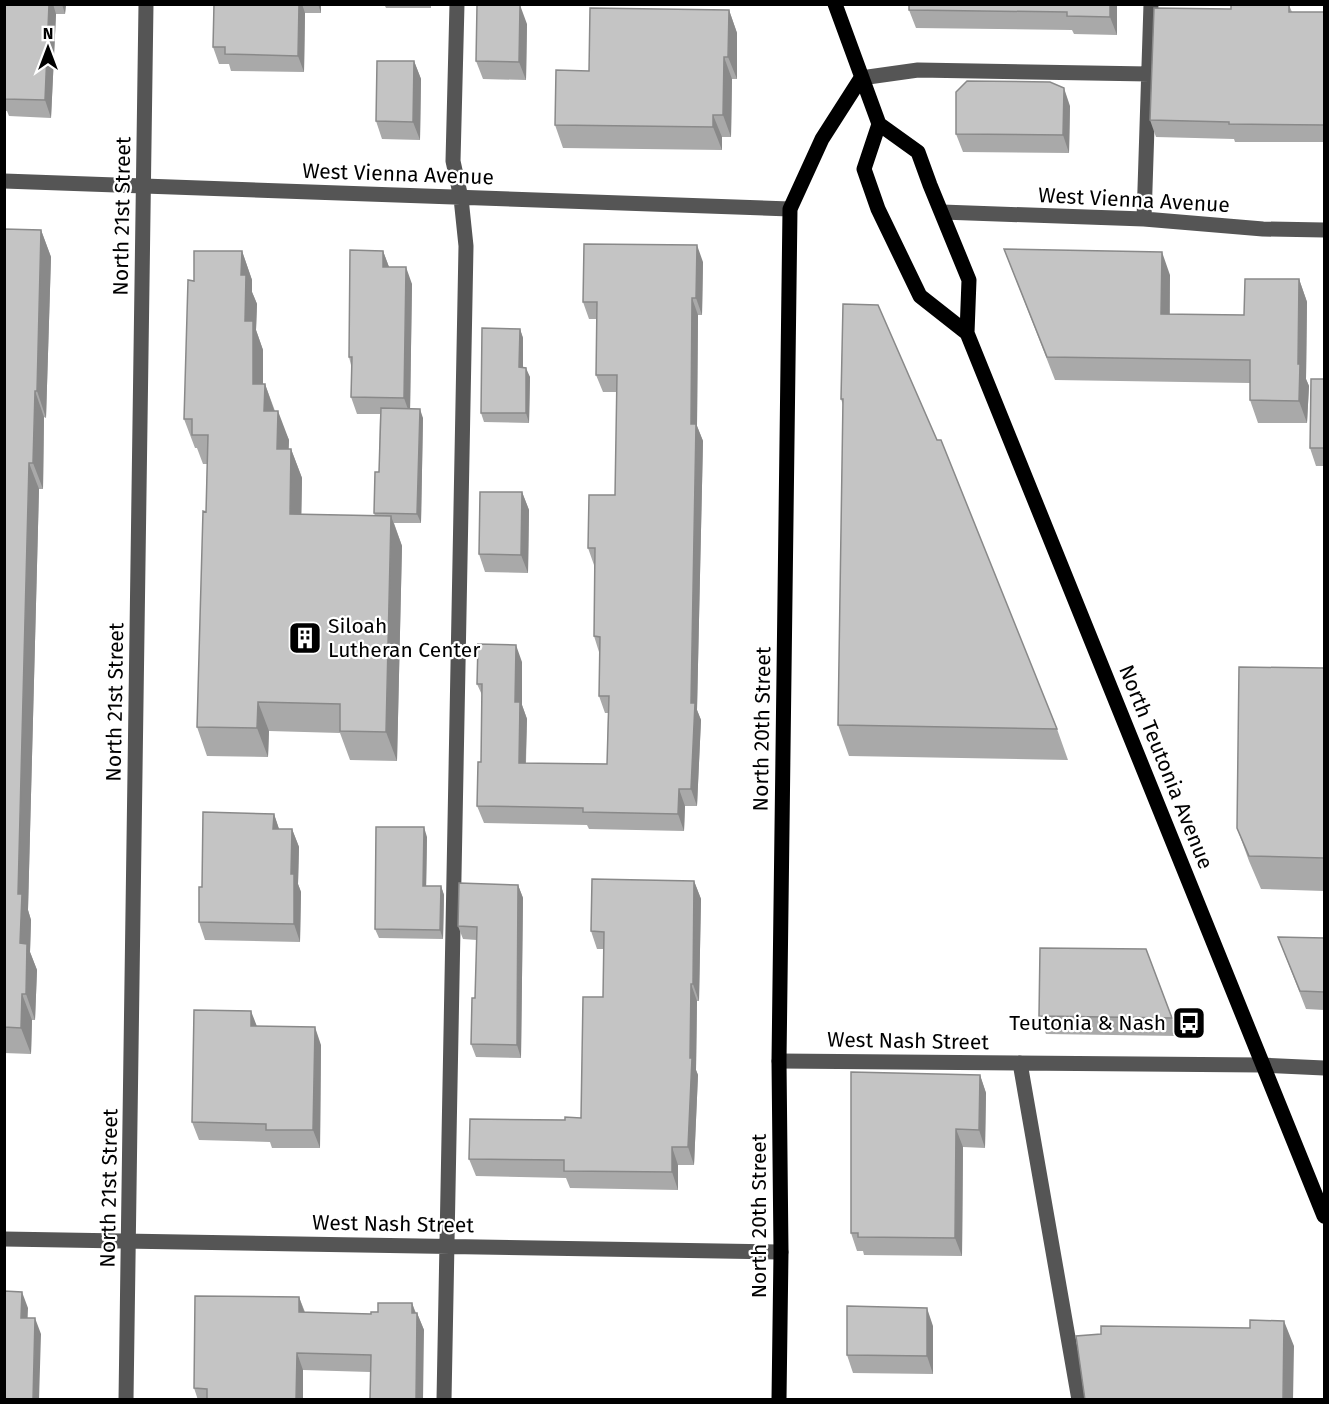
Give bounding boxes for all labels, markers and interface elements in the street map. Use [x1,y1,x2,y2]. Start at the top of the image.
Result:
north arrow [18,18,78,78]
text: N [43,24,53,43]
street label: North 21st Street [108,136,136,296]
street label: West Vienna Avenue [302,158,494,190]
street label: West Vienna Avenue [1038,182,1230,218]
place label: Siloah Lutheran Center [328,613,480,663]
building icon: Siloah Lutheran Center [287,620,323,656]
street label: North 21st Street [101,622,129,782]
street label: North 20th Street [748,646,776,812]
street label: North Teutonia Avenue [1113,661,1219,873]
bus stop icon: Teutonia & Nash [1171,1005,1207,1041]
place label: Teutonia & Nash [1009,1010,1166,1036]
street label: West Nash Street [827,1027,989,1055]
street label: North 21st Street [95,1108,123,1268]
street label: North 20th Street [746,1133,772,1298]
street label: West Nash Street [312,1210,474,1238]

